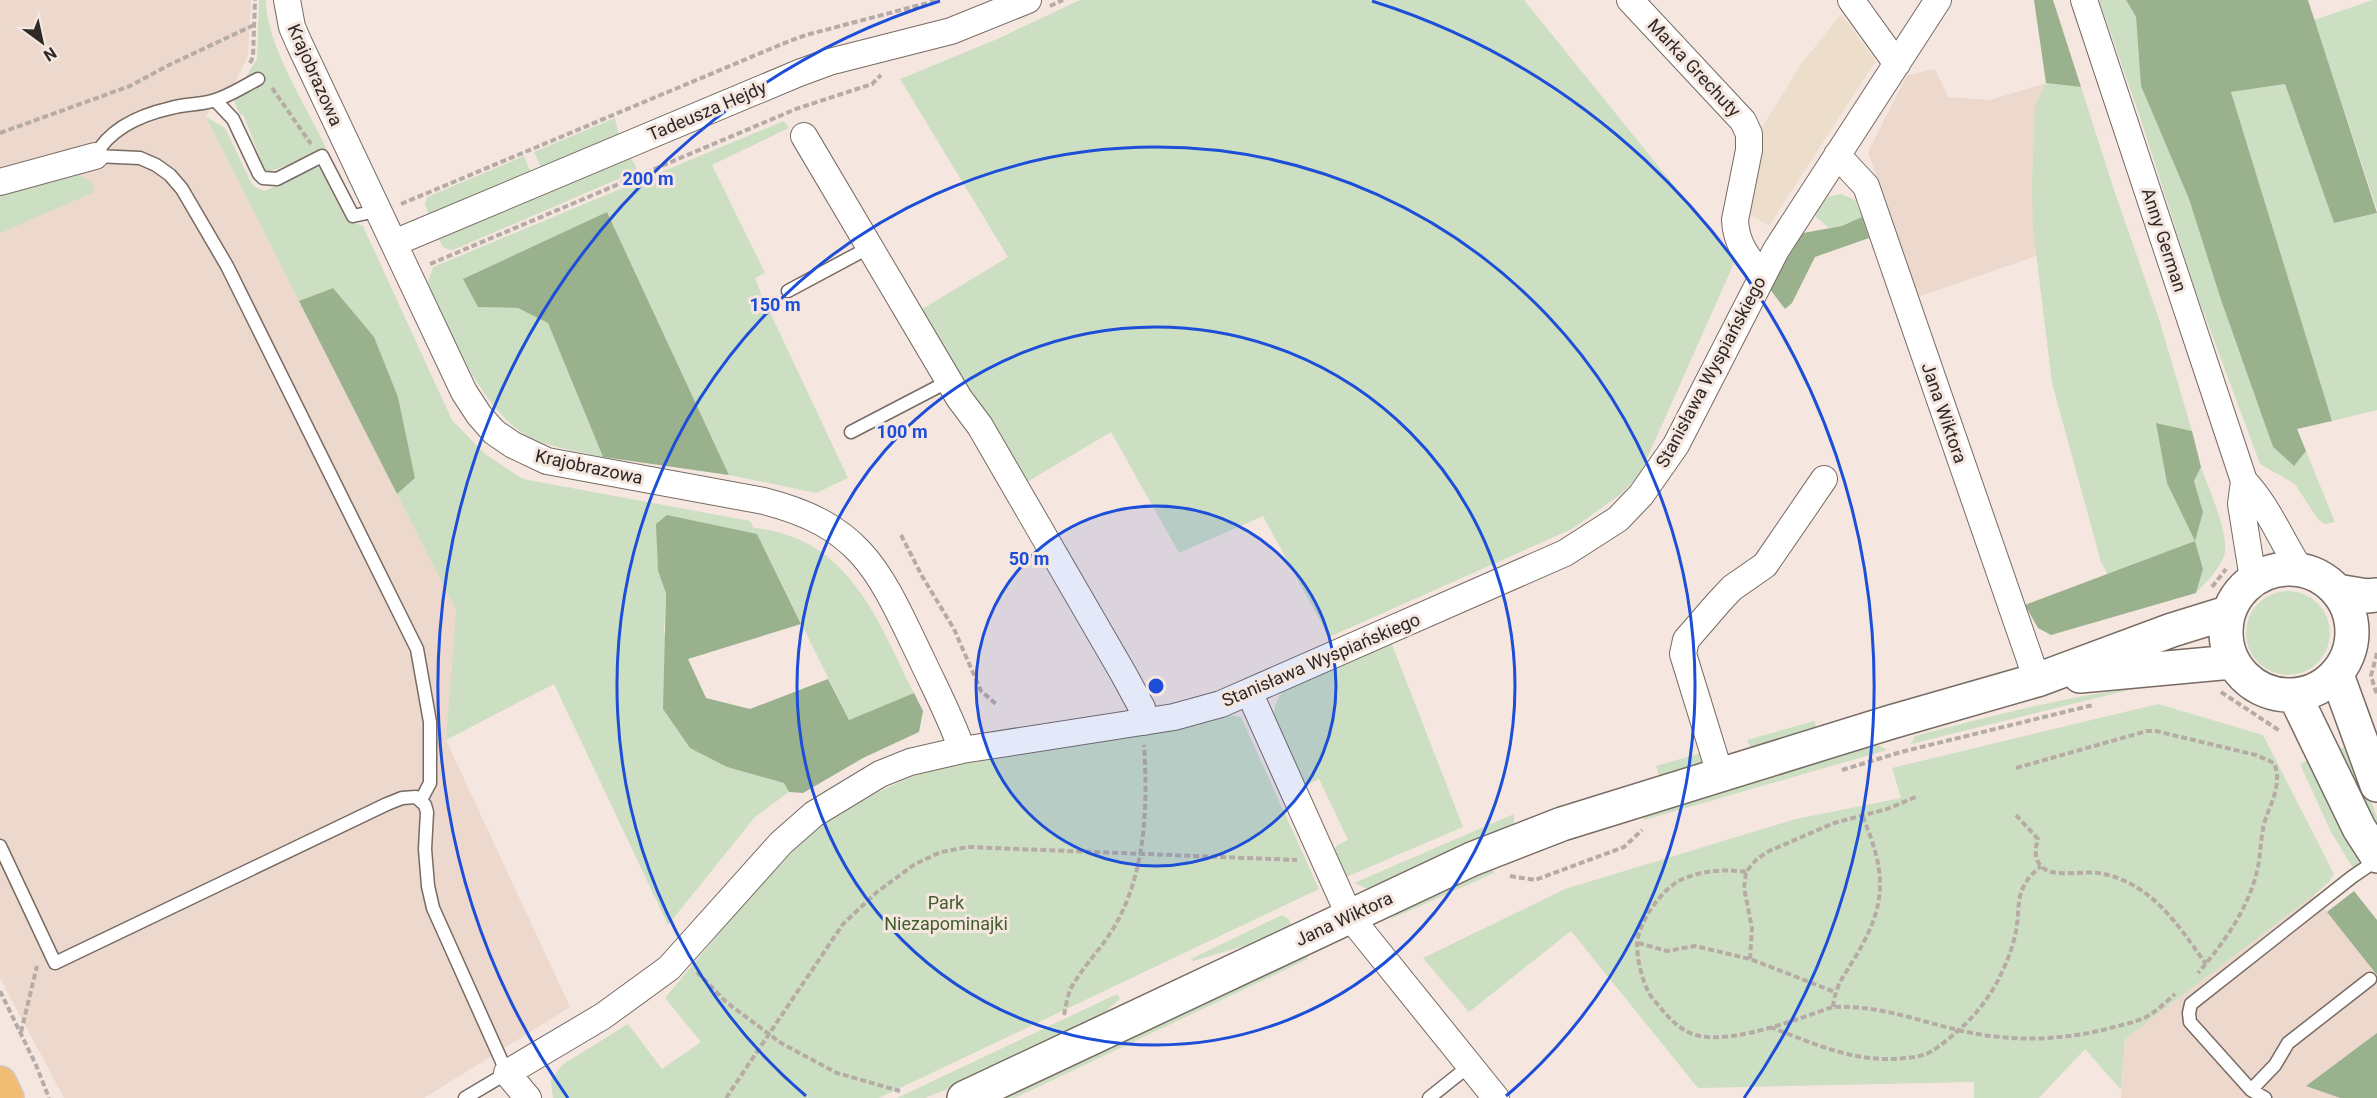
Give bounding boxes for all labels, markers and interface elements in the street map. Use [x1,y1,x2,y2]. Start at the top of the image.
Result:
north arrow [12,12,72,72]
street label: Marka Grechuty [1644,14,1745,121]
street label: Krajobrazowa [284,21,347,129]
text: N [40,43,60,65]
street label: Tadeusza Hejdy [644,76,770,145]
text: 200 m [622,168,674,189]
street label: Anny German [2138,185,2191,294]
street label: Stanisława Wyspiańskiego [1651,273,1770,471]
text: 150 m [749,294,801,315]
street label: Jana Wiktora [1917,360,1971,466]
text: 100 m [876,421,928,442]
street label: Krajobrazowa [533,445,645,488]
text: 50 m [1009,548,1049,569]
street label: Stanisława Wyspiańskiego [1219,608,1423,711]
centre of rings [1146,676,1166,696]
street label: Jana Wiktora [1292,887,1396,950]
park label: Park Niezapominajki [884,892,1008,934]

